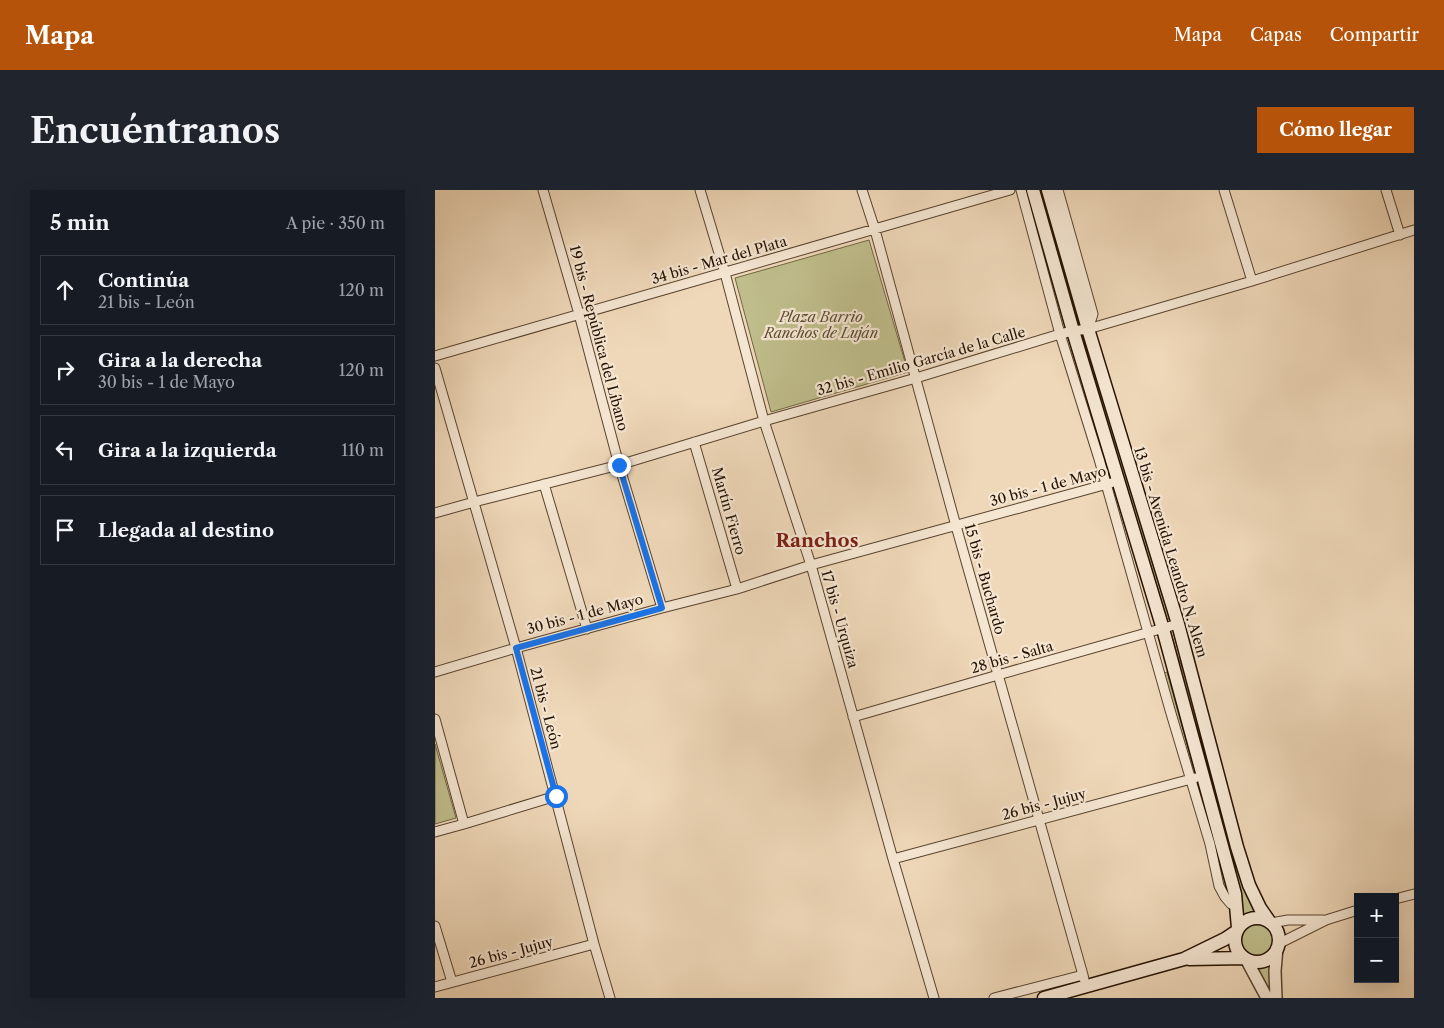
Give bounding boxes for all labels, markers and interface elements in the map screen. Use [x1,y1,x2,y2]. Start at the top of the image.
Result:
text: Mapa [25,21,94,50]
text: Mapa [1174,24,1222,46]
text: Capas [1250,24,1302,46]
text: Compartir [1330,24,1419,46]
button: Cómo llegar [1257,107,1414,153]
text: Encuéntranos [30,109,280,152]
text: 5 min [50,210,110,235]
text: A pie · 350 m [286,213,385,233]
street label: 34 bis - Mar del Plata [649,232,790,288]
street label: 19 bis - República del Líbano [566,243,632,433]
text: Continúa [98,269,189,292]
icon: ahead [51,276,79,304]
text: 120 m [339,280,384,300]
text: 21 bis - León [98,292,195,312]
park label: Plaza Barrio Ranchos de Luján [763,308,878,342]
street label: 32 bis - Emilio García de la Calle [815,322,1028,399]
text: Gira a la derecha [98,349,262,372]
icon: right [51,356,79,384]
text: 120 m [339,360,384,380]
text: 30 bis - 1 de Mayo [98,372,235,392]
icon: left [51,436,79,464]
text: Gira a la izquierda [98,439,277,462]
text: 110 m [341,440,384,460]
street label: 13 bis - Avenida Leandro N. Alem [1130,444,1212,660]
route end [608,454,631,477]
street label: 30 bis - 1 de Mayo [988,462,1108,510]
street label: Martín Fierro [708,465,750,557]
icon: arrive [51,516,79,544]
text: Llegada al destino [98,519,274,542]
street label: 15 bis - Buchardo [961,521,1009,637]
district label: Ranchos [775,529,859,552]
street label: 17 bis - Urquiza [817,568,863,671]
street label: 30 bis - 1 de Mayo [525,590,645,638]
street label: 28 bis - Salta [969,636,1056,677]
street label: 21 bis - León [526,665,566,751]
street label: 26 bis - Jujuy [1000,784,1088,824]
route start [545,785,568,808]
map controls [1354,893,1399,983]
button: + [1354,893,1399,938]
street label: 26 bis - Jujuy [467,932,555,972]
button: − [1354,938,1399,983]

